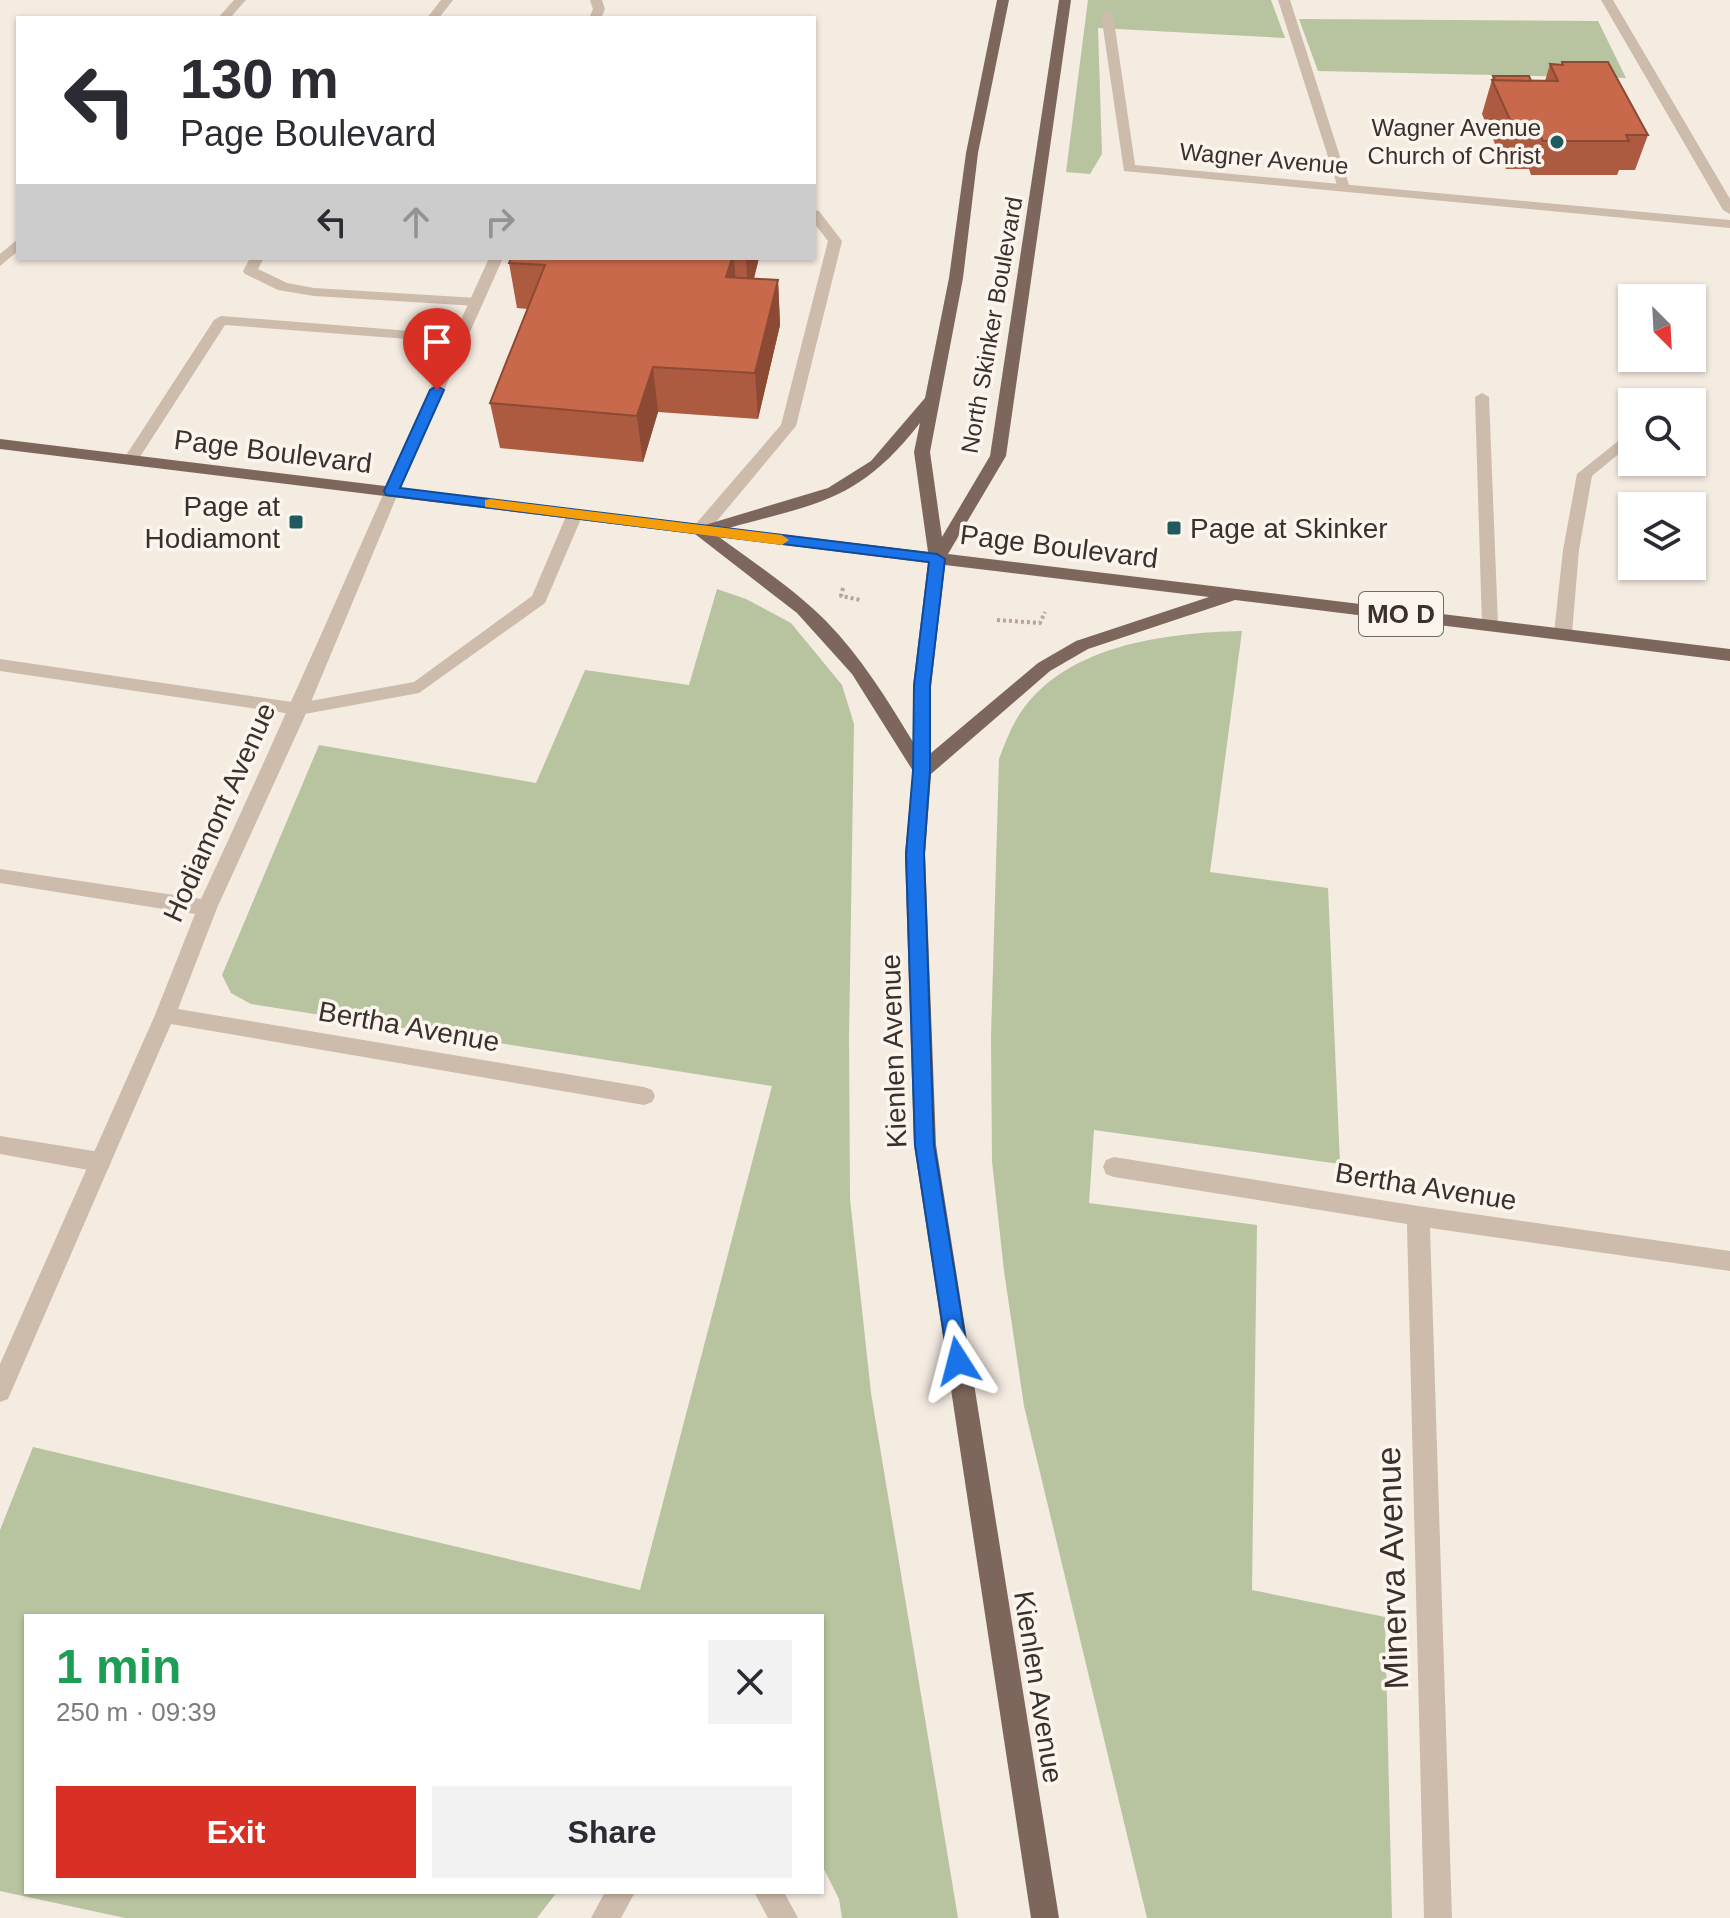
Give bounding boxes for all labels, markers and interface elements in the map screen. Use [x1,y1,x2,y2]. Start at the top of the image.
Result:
text: 130 m [180,47,339,110]
icon: left [48,48,152,152]
text: Page Boulevard [180,113,436,154]
place label: Wagner Avenue Church of Christ [1368,114,1541,169]
marker: Wagner Avenue Church of Christ [1548,133,1566,151]
street label: Wagner Avenue [1178,138,1350,179]
street label: North Skinker Boulevard [956,194,1027,455]
icon: left [310,200,354,244]
icon: ahead [394,200,438,244]
icon: right [478,200,522,244]
north arrow [1618,284,1706,372]
map controls [1618,284,1706,580]
pin [403,308,471,390]
icon: arrive [415,320,459,364]
button: search [1618,388,1706,476]
street label: Page Boulevard [172,424,374,479]
place label: Page at Hodiamont [145,491,280,554]
button: layers [1618,492,1706,580]
marker: Page at Hodiamont [287,513,305,531]
place label: Page at Skinker [1190,513,1388,544]
street label: Page Boulevard [958,519,1160,574]
marker: Page at Skinker [1165,519,1183,537]
road number: MO D [1359,592,1443,636]
street label: Hodiamont Avenue [157,698,282,926]
street label: Kienlen Avenue [875,953,912,1149]
street label: Bertha Avenue [316,995,502,1058]
street label: Bertha Avenue [1333,1157,1519,1216]
position arrow [916,1319,1000,1403]
street label: Minerva Avenue [1369,1446,1415,1690]
street label: Kienlen Avenue [1008,1589,1069,1785]
text: 1 min [56,1640,181,1693]
button: close [708,1640,792,1724]
text: 250 m · 09:39 [56,1697,216,1727]
button: Exit [56,1786,416,1878]
button: Share [432,1786,792,1878]

